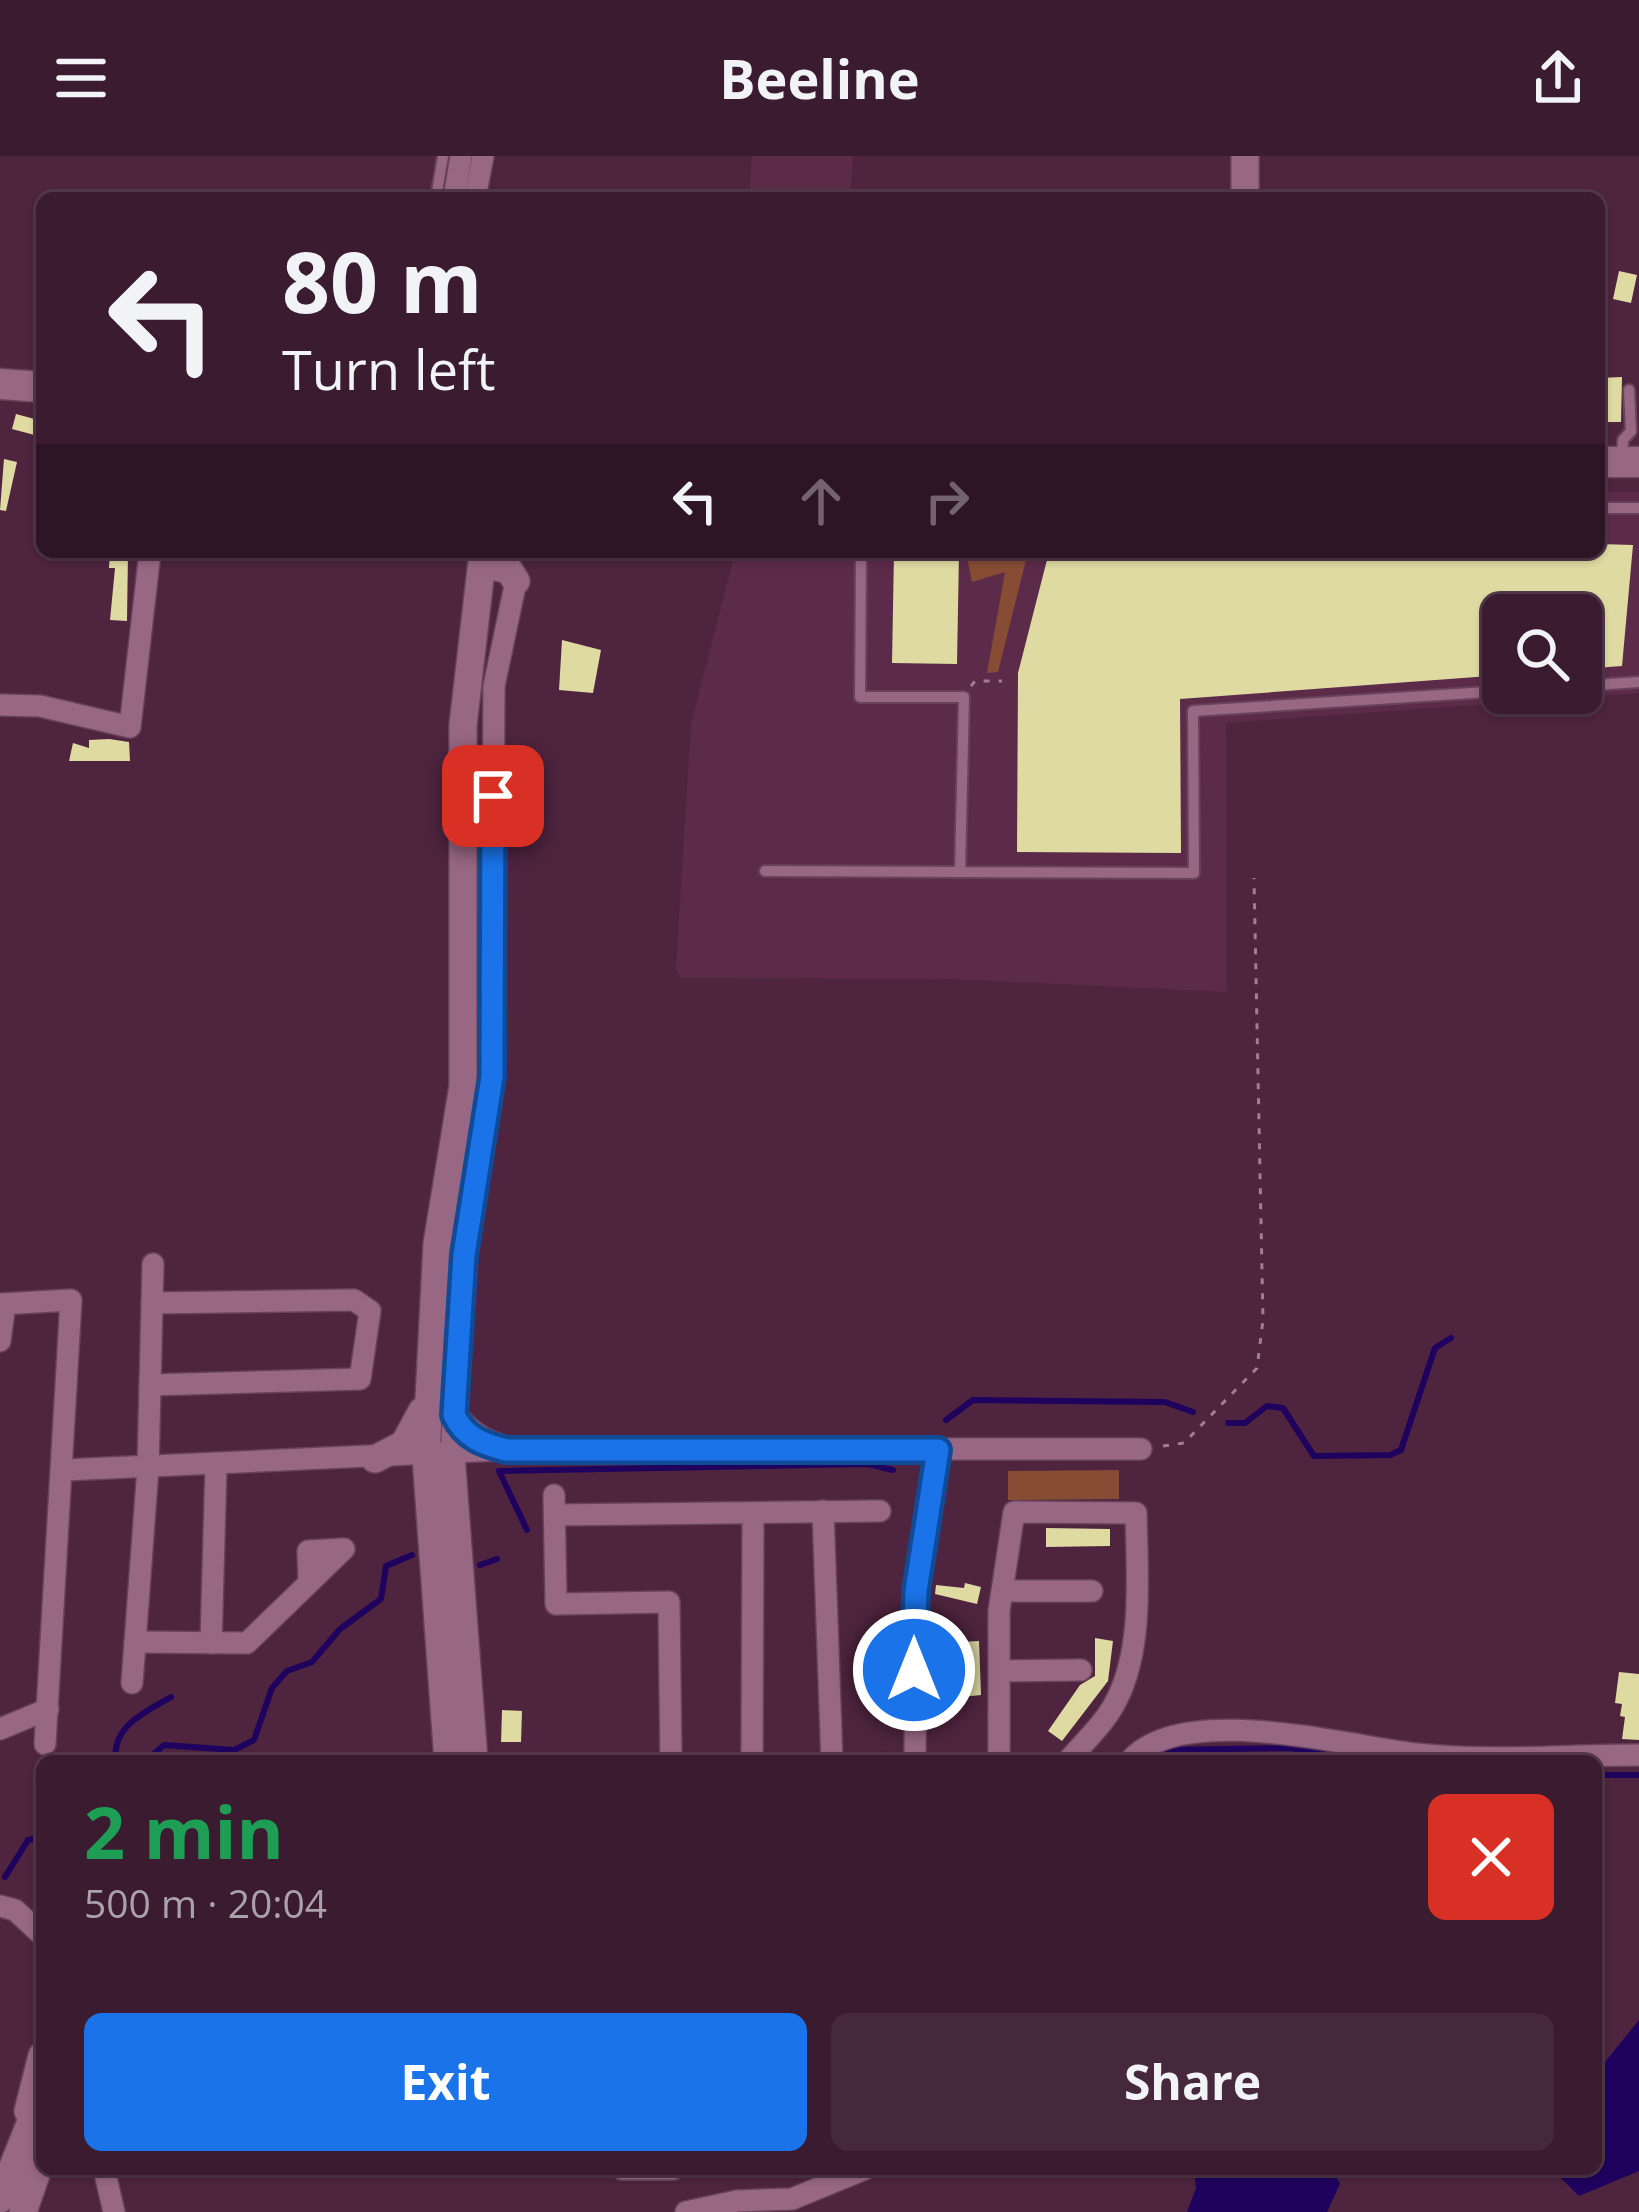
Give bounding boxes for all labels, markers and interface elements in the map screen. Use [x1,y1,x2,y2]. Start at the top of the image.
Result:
text: Beeline [719,41,920,115]
icon: menu [48,45,114,111]
icon: share [1525,45,1591,111]
text: 80 m [282,223,482,338]
icon: left [84,240,240,396]
text: Turn left [282,332,495,406]
icon: left [662,468,728,534]
icon: ahead [788,468,854,534]
icon: right [914,468,980,534]
map controls [1482,594,1602,714]
button: search [1482,594,1602,714]
pin [442,745,544,847]
icon: arrive [460,763,526,829]
position arrow [851,1607,977,1733]
text: 2 min [84,1782,284,1880]
button: close [1428,1794,1554,1920]
text: 500 m · 20:04 [84,1876,327,1929]
button: Exit [84,2013,807,2151]
button: Share [831,2013,1554,2151]

